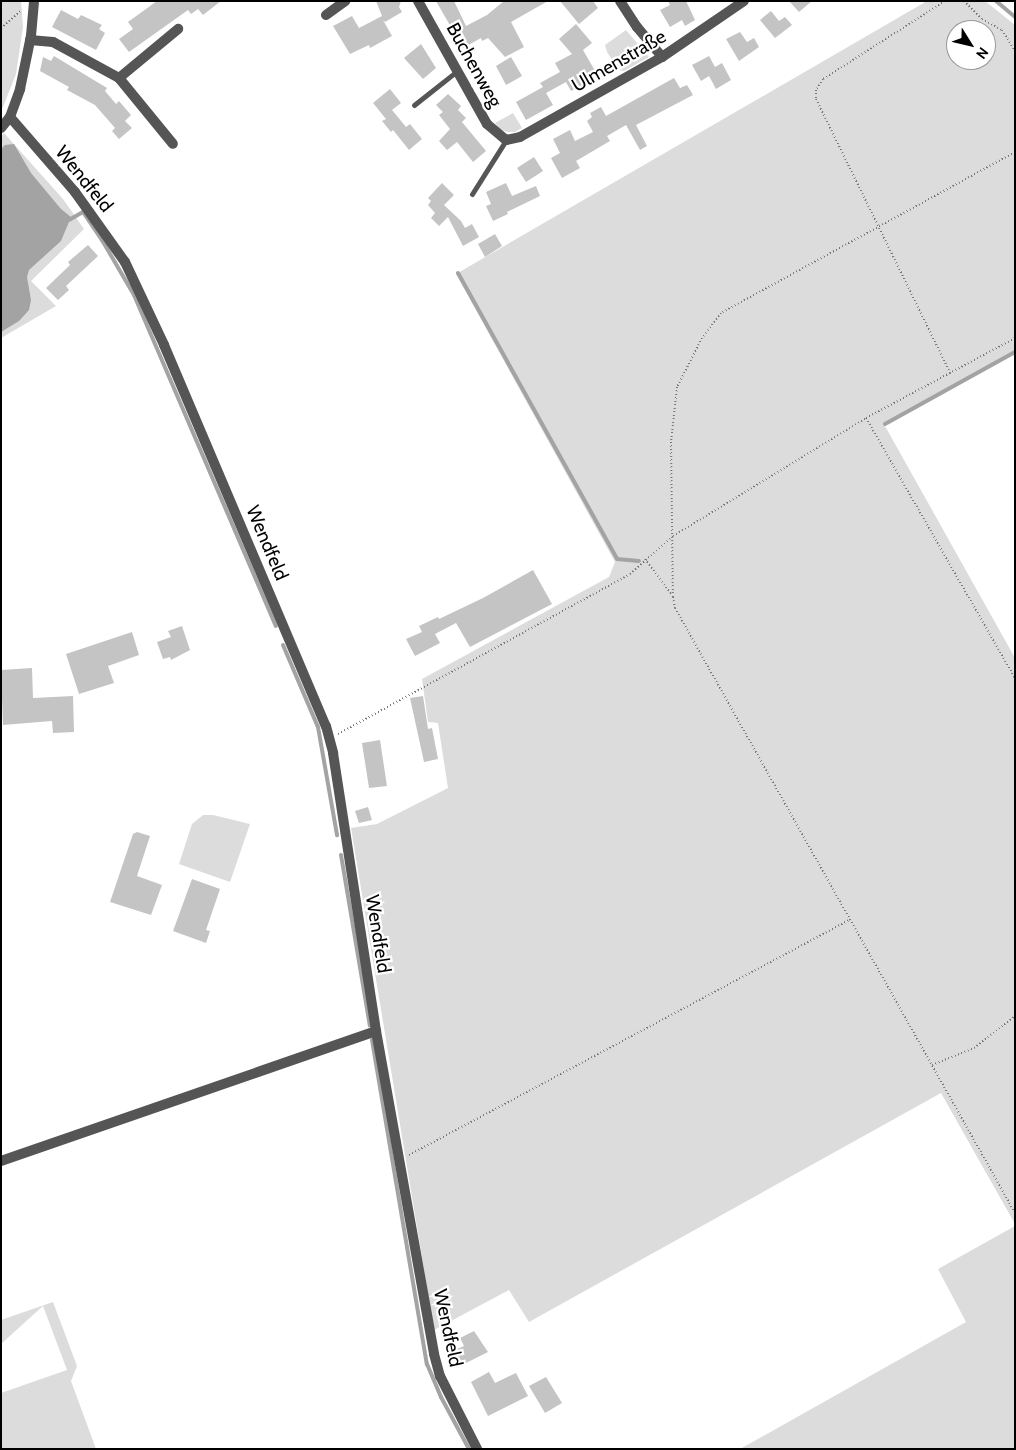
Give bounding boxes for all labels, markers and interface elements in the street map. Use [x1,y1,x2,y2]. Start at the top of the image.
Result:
street label: Buchenweg [441,19,507,111]
north arrow [946,20,996,70]
street label: Ulmenstraße [568,25,670,97]
text: N [972,44,993,63]
street label: Wendfeld [50,141,118,217]
street label: Wendfeld [241,502,293,584]
street label: Wendfeld [361,893,395,975]
street label: Wendfeld [429,1287,467,1369]

